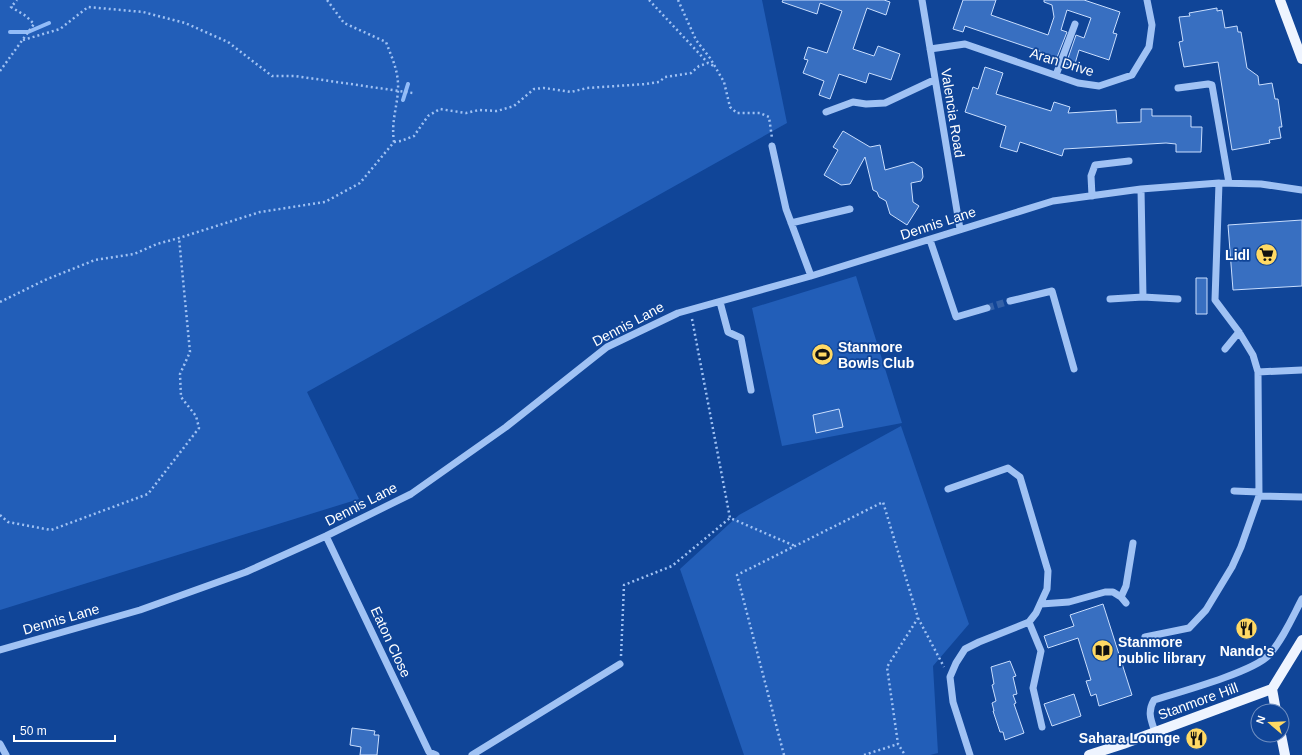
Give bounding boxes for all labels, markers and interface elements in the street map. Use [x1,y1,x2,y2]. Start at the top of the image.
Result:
street label: Aran Drive [1028,45,1096,79]
street label: Valencia Road [938,67,968,159]
street label: Dennis Lane [898,203,978,243]
supermarket icon: Lidl [1253,242,1279,268]
place label: Lidl [1225,247,1250,263]
street label: Dennis Lane [590,298,667,350]
place label: Stanmore Bowls Club [838,339,914,371]
sports icon: Stanmore Bowls Club [809,342,835,368]
street label: Dennis Lane [322,479,400,529]
street label: Dennis Lane [21,600,101,638]
street label: Eaton Close [368,604,414,680]
restaurant icon: Nando's [1234,616,1260,642]
place label: Stanmore public library [1118,634,1206,666]
library icon: Stanmore public library [1089,637,1115,663]
place label: Nando's [1220,643,1275,659]
street label: Stanmore Hill [1156,679,1240,723]
north arrow [1250,703,1290,743]
text: N [1254,714,1268,725]
scale bar [14,717,115,743]
text: 50 m [20,724,47,738]
restaurant icon: Sahara Lounge [1183,725,1209,751]
place label: Sahara Lounge [1079,730,1180,746]

